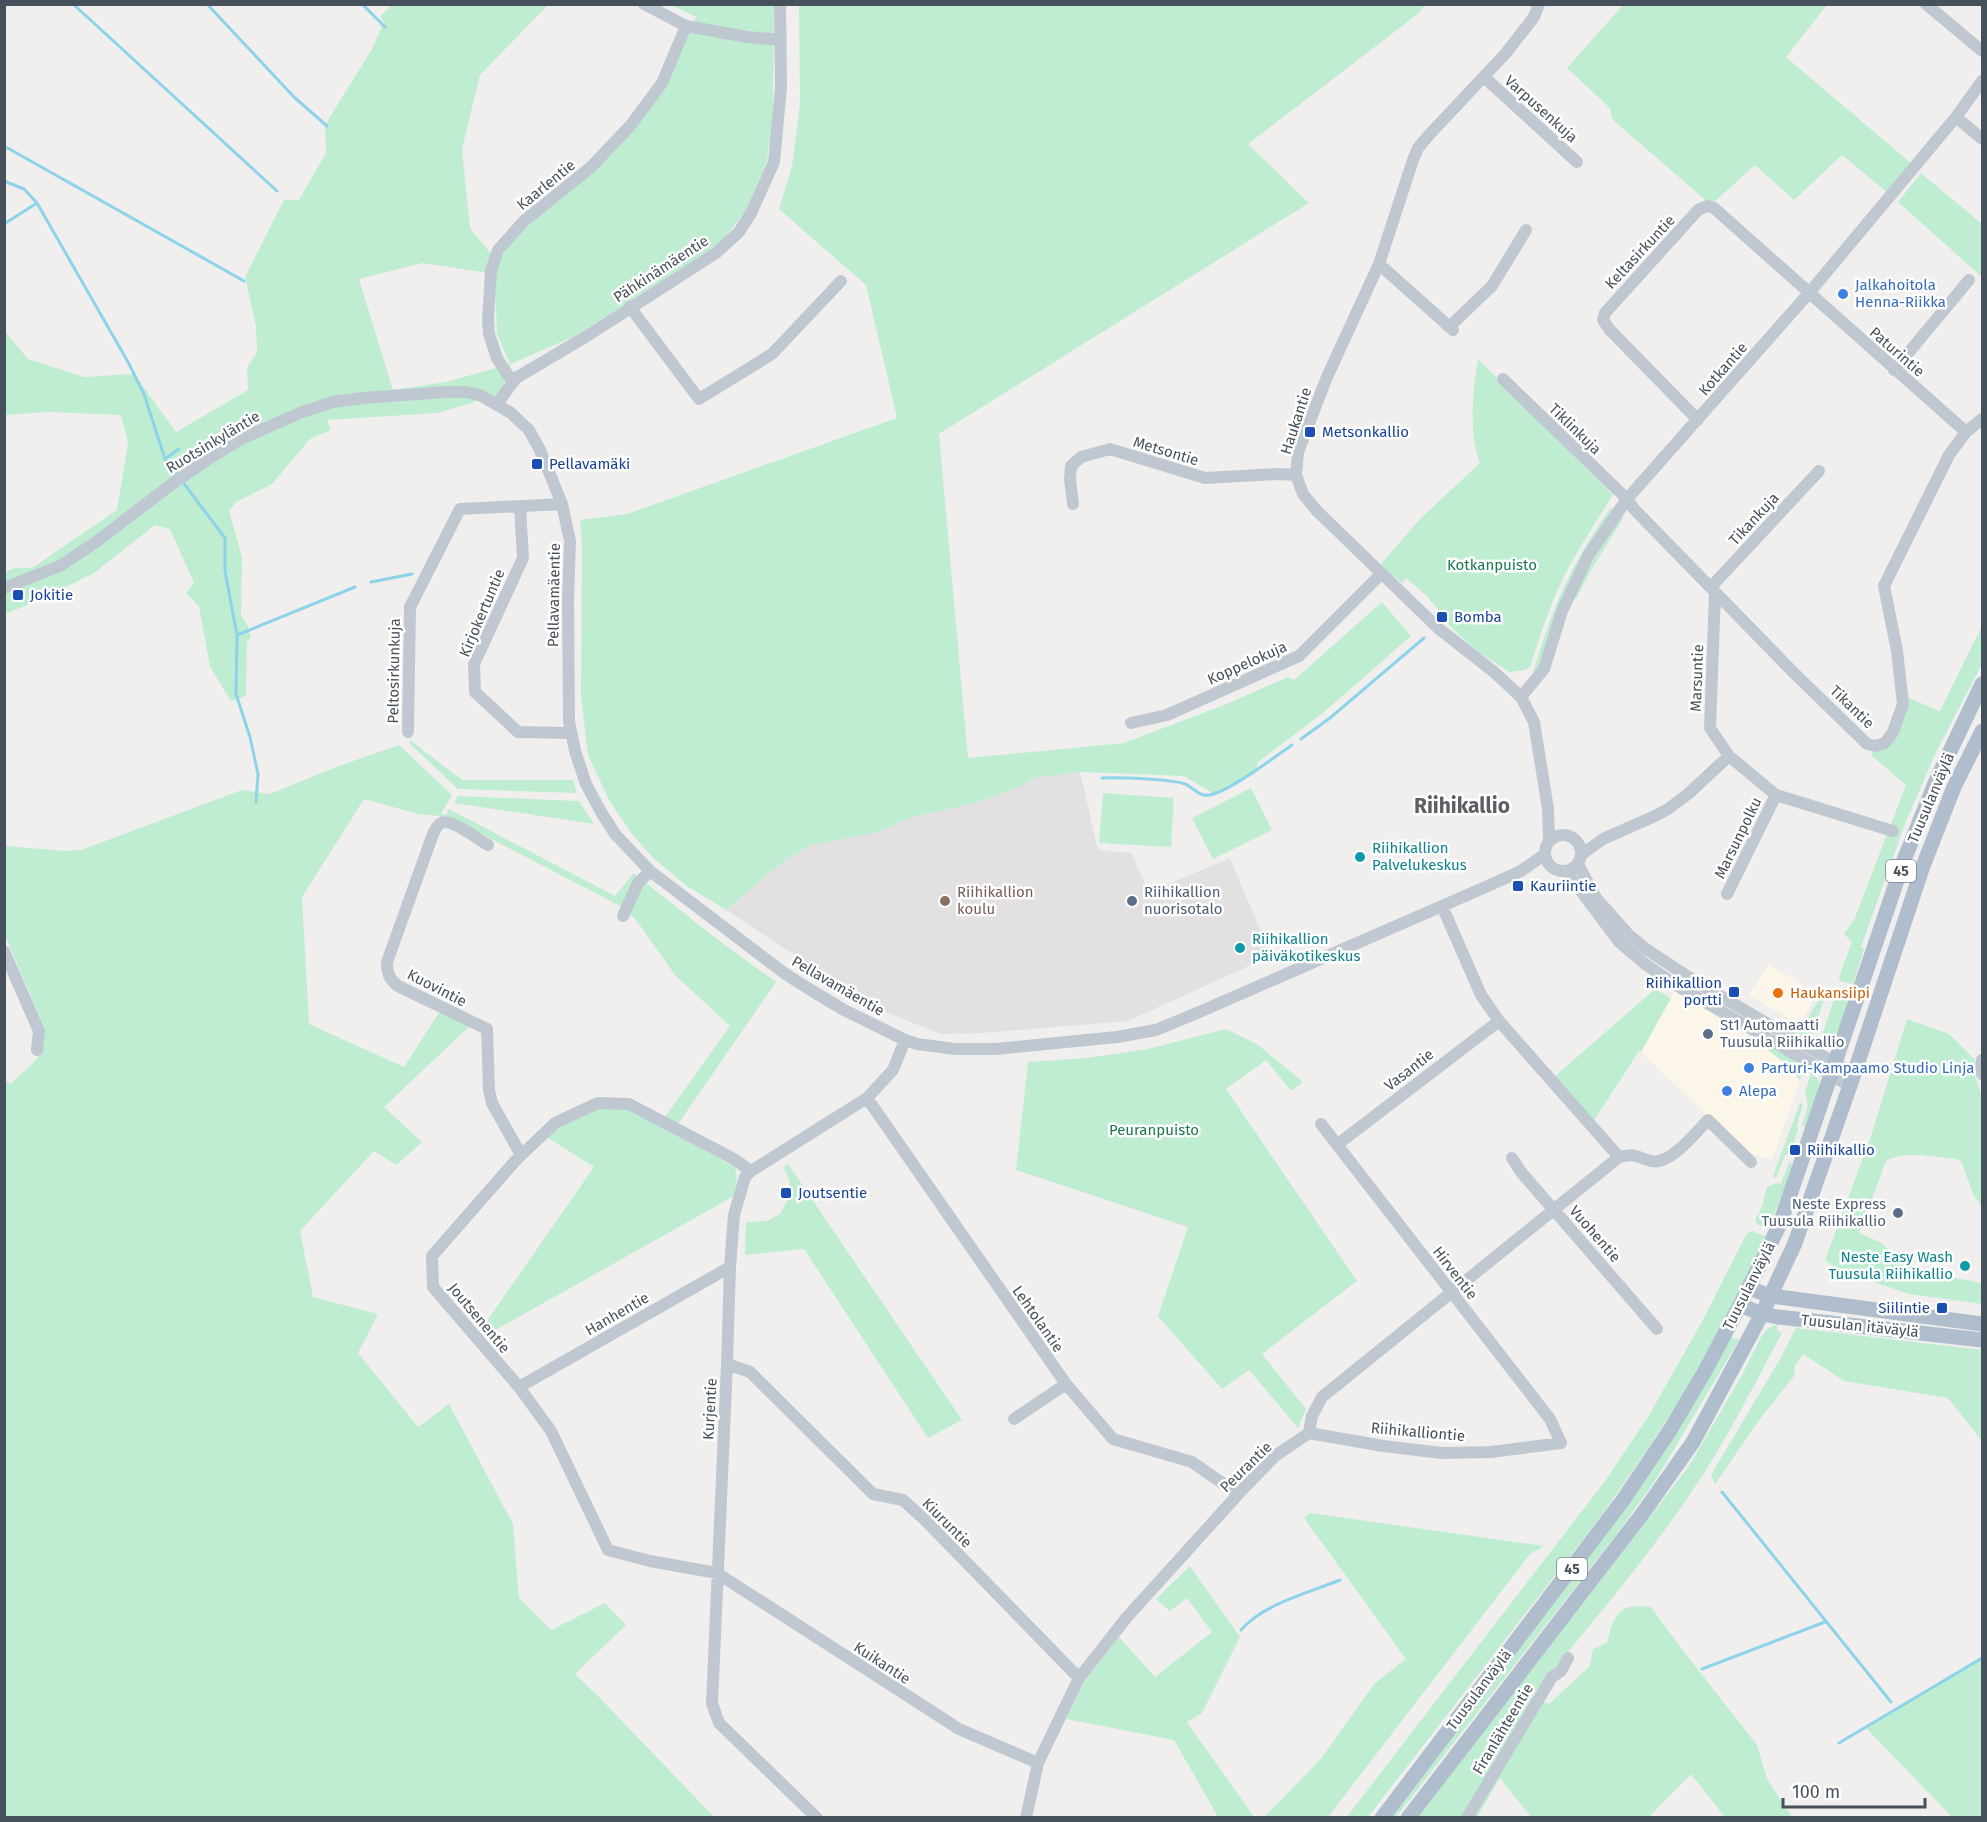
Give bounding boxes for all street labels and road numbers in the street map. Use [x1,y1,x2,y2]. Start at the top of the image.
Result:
street label: Varpusenkuja [1501,72,1581,146]
street label: Kaarlentie [513,156,579,214]
street label: Keltasirkuntie [1601,211,1679,293]
street label: Pähkinämäentie [610,232,712,306]
street label: Paturintie [1866,323,1928,381]
street label: Kotkantie [1695,339,1751,399]
street label: Haukantie [1277,385,1315,457]
street label: Tiklinkuja [1545,400,1605,458]
street label: Ruotsinkyläntie [163,407,263,477]
street label: Metsontie [1131,433,1201,469]
street label: Tikankuja [1725,489,1783,549]
street label: Pellavamäentie [544,543,564,647]
street label: Kirjokertuntie [455,566,509,660]
street label: Peltosirkunkuja [384,618,404,724]
street label: Koppelokuja [1204,637,1290,689]
street label: Marsuntie [1687,644,1707,712]
street label: Tikantie [1826,682,1878,732]
street label: Tuusulanväylä [1904,750,1958,846]
street label: Marsunpolku [1711,794,1765,882]
road number: 45 [1886,860,1916,882]
street label: Pellavamäentie [788,952,888,1020]
street label: Kuovintie [404,965,470,1011]
street label: Vasantie [1381,1045,1437,1095]
street label: Vuohentie [1566,1202,1624,1266]
street label: Tuusulanväylä [1719,1239,1779,1333]
street label: Hirventie [1429,1243,1481,1303]
street label: Joutsenentie [444,1279,514,1357]
street label: Lehtolantie [1009,1282,1067,1356]
street label: Hanhentie [582,1289,652,1339]
street label: Tuusulan itäväylä [1800,1311,1920,1341]
street label: Kurjentie [699,1378,721,1440]
street label: Riihikalliontie [1370,1419,1466,1445]
street label: Peurantie [1216,1438,1276,1496]
street label: Kiuruntie [918,1494,976,1552]
road number: 45 [1557,1558,1587,1580]
street label: Kuikantie [850,1638,914,1688]
street label: Tuusulanväylä [1443,1646,1515,1734]
street label: Firanlähteentie [1469,1680,1537,1778]

